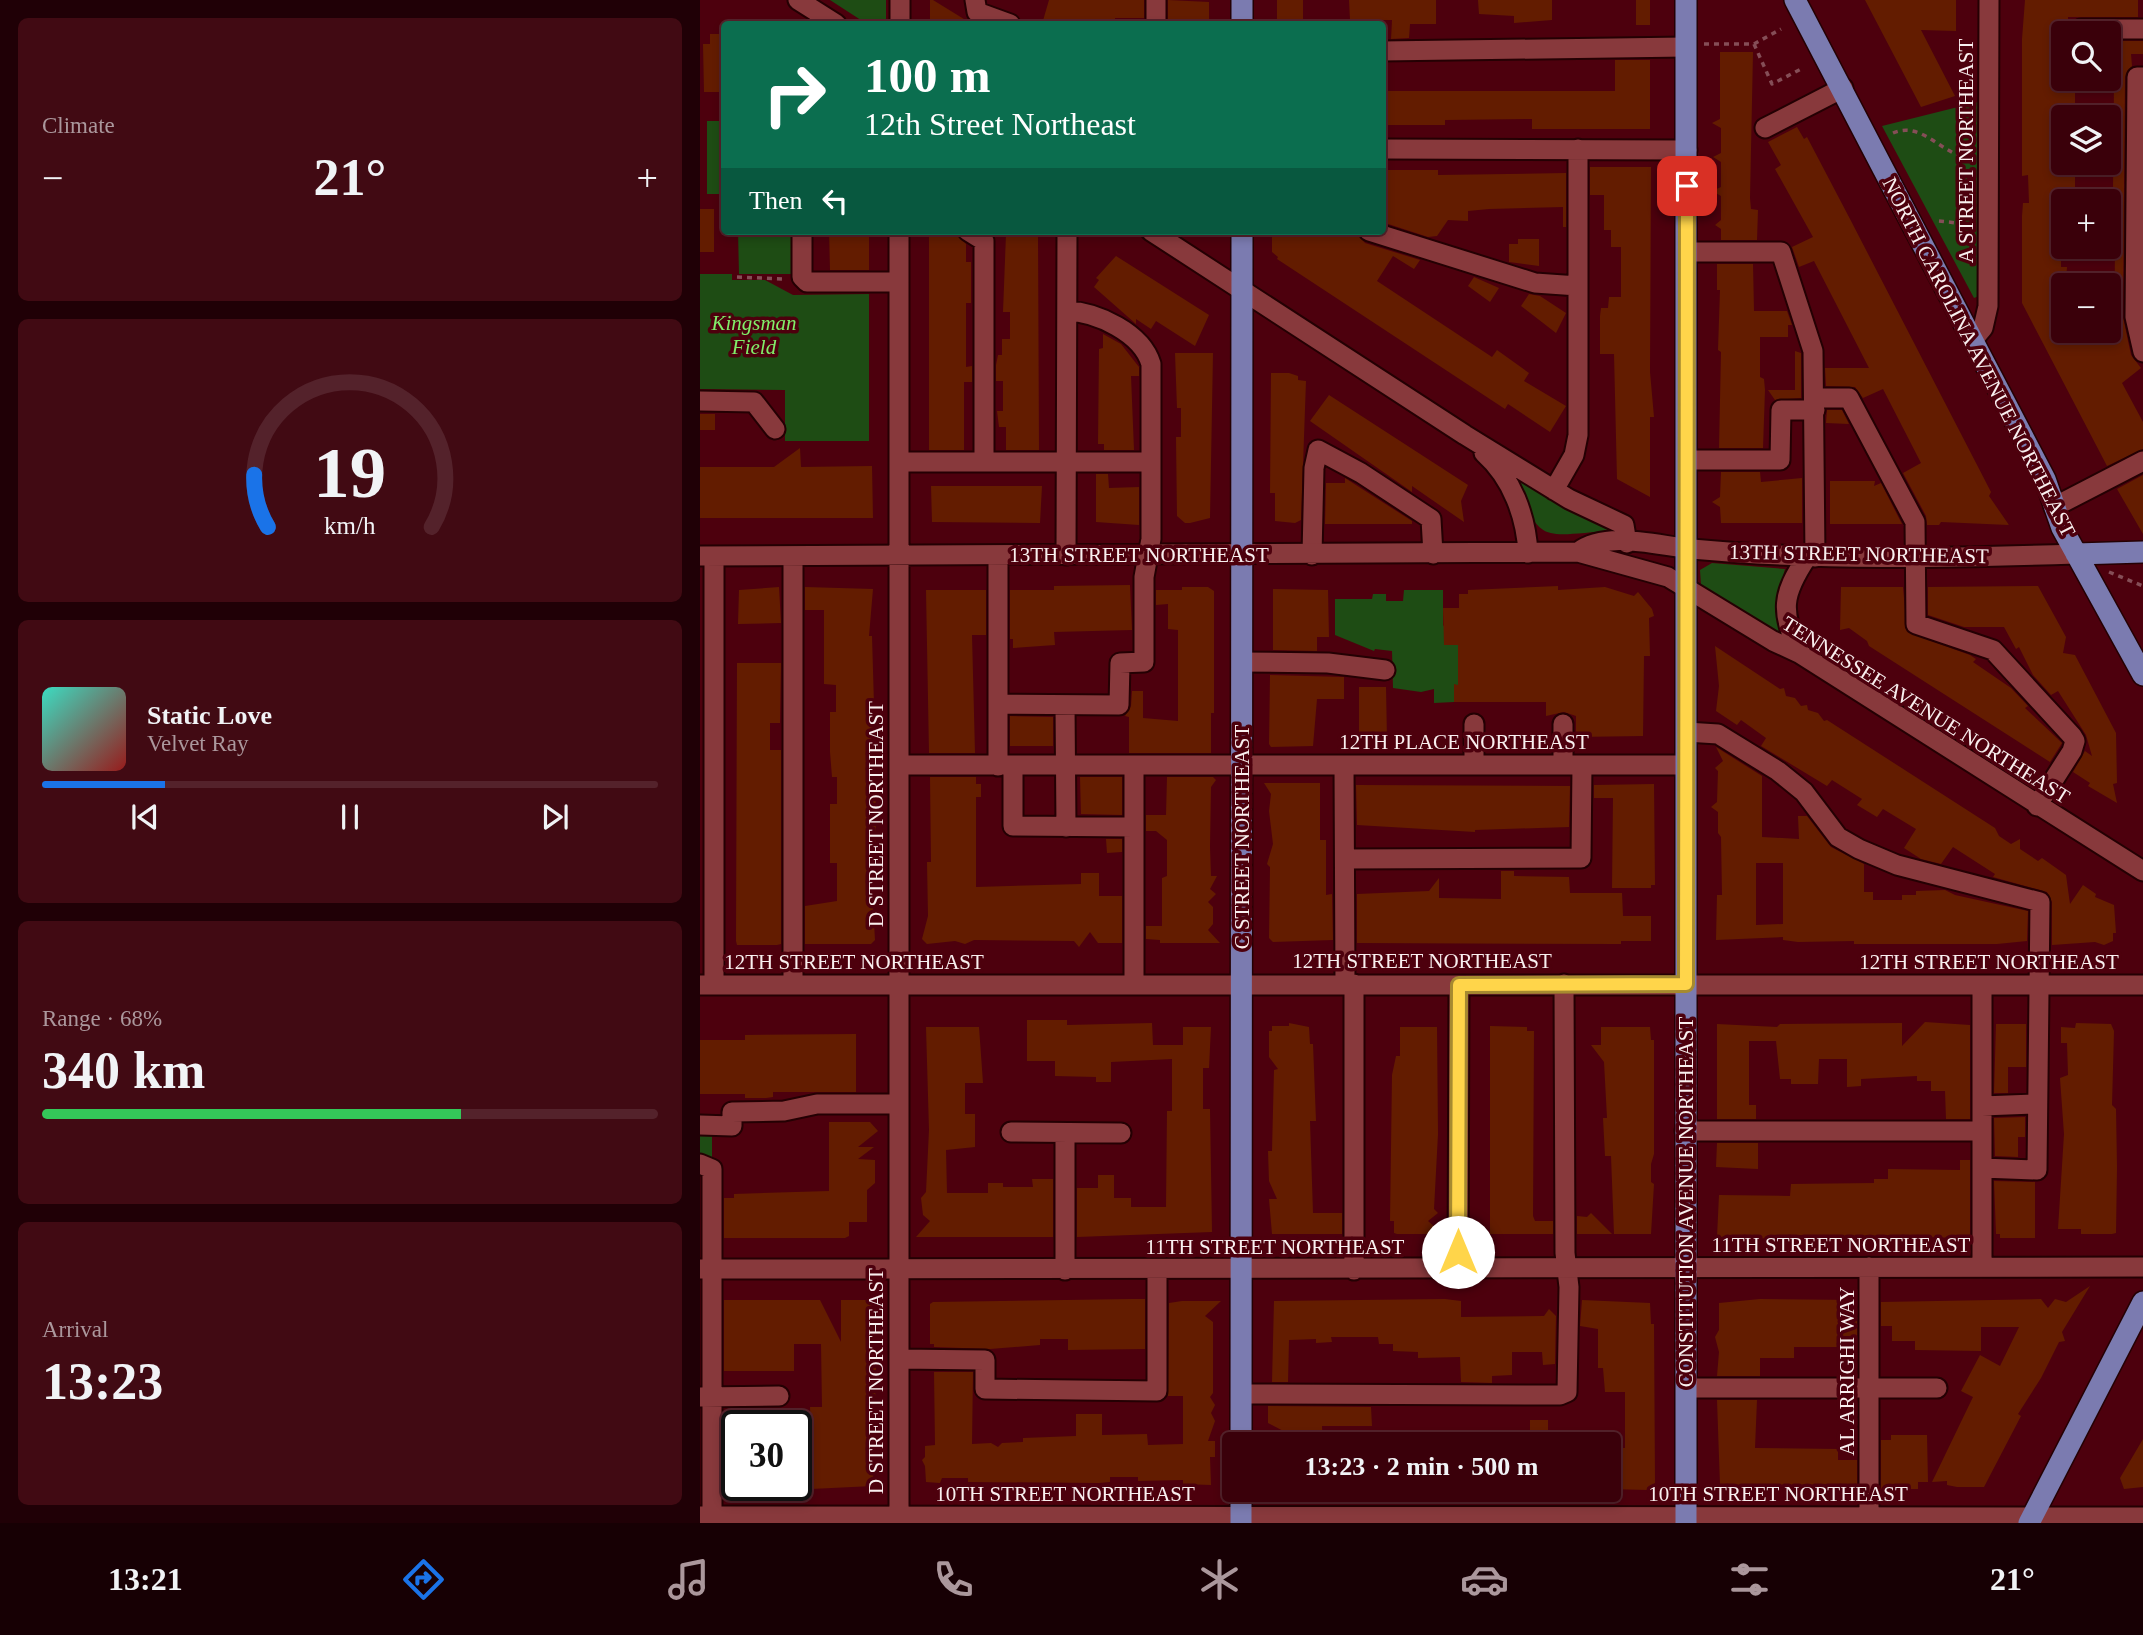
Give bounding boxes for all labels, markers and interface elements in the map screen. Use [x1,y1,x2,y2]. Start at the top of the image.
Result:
map controls [2051,21,2121,343]
button: search [2051,21,2121,91]
street label: A STREET NORTHEAST [1954,38,1978,263]
text: 100 m [864,48,991,103]
icon: right [749,49,840,140]
button: layers [2051,105,2121,175]
text: 12th Street Northeast [864,106,1136,142]
text: Climate [42,113,115,138]
text: 21° [314,149,386,206]
pin [1657,156,1717,216]
text: − [42,157,63,199]
text: + [637,157,658,199]
icon: arrive [1668,167,1706,205]
street label: NORTH CAROLINA AVENUE NORTHEAST [1877,173,2081,541]
icon: left [816,182,854,220]
text: Then [749,186,802,215]
button: + [2051,189,2121,259]
button: − [2051,273,2121,343]
park label: Kingsman Field [710,311,797,359]
text: 19 [314,432,386,513]
text: km/h [324,511,376,538]
street label: 13TH STREET NORTHEAST [1729,540,1989,568]
street label: 13TH STREET NORTHEAST [1009,543,1269,567]
street label: TENNESSEE AVENUE NORTHEAST [1778,611,2074,809]
text: Static Love [147,701,272,730]
street label: D STREET NORTHEAST [864,701,888,927]
street label: C STREET NORTHEAST [1230,724,1254,949]
street label: 12TH PLACE NORTHEAST [1339,730,1589,754]
text: Velvet Ray [147,731,249,756]
icon: previous [126,798,164,836]
icon: pause [331,798,369,836]
icon: next [536,798,574,836]
street label: 12TH STREET NORTHEAST [1292,949,1552,973]
street label: 12TH STREET NORTHEAST [724,950,984,974]
street label: 12TH STREET NORTHEAST [1859,950,2119,974]
text: Range · 68% [42,1006,162,1031]
street label: CONSTITUTION AVENUE NORTHEAST [1674,1017,1698,1387]
text: 340 km [42,1042,205,1099]
position arrow [1421,1215,1495,1289]
street label: 11TH STREET NORTHEAST [1712,1233,1971,1257]
street label: 11TH STREET NORTHEAST [1146,1235,1405,1259]
street label: D STREET NORTHEAST [864,1268,888,1494]
street label: AL ARRIGHI WAY [1835,1286,1859,1456]
text: Arrival [42,1317,108,1342]
text: 13:23 [42,1353,163,1410]
speed limit sign: 30 [721,1410,812,1501]
text: 13:23 · 2 min · 500 m [1305,1452,1539,1481]
street label: 10TH STREET NORTHEAST [935,1482,1195,1506]
street label: 10TH STREET NORTHEAST [1648,1482,1908,1506]
icon: directions [399,1555,448,1604]
icon: music [664,1555,713,1604]
icon: phone [929,1555,978,1604]
icon: climate [1195,1555,1244,1604]
icon: car [1460,1555,1509,1604]
icon: filters [1725,1555,1774,1604]
text: 13:21 [108,1561,183,1597]
text: 21° [1990,1561,2035,1597]

